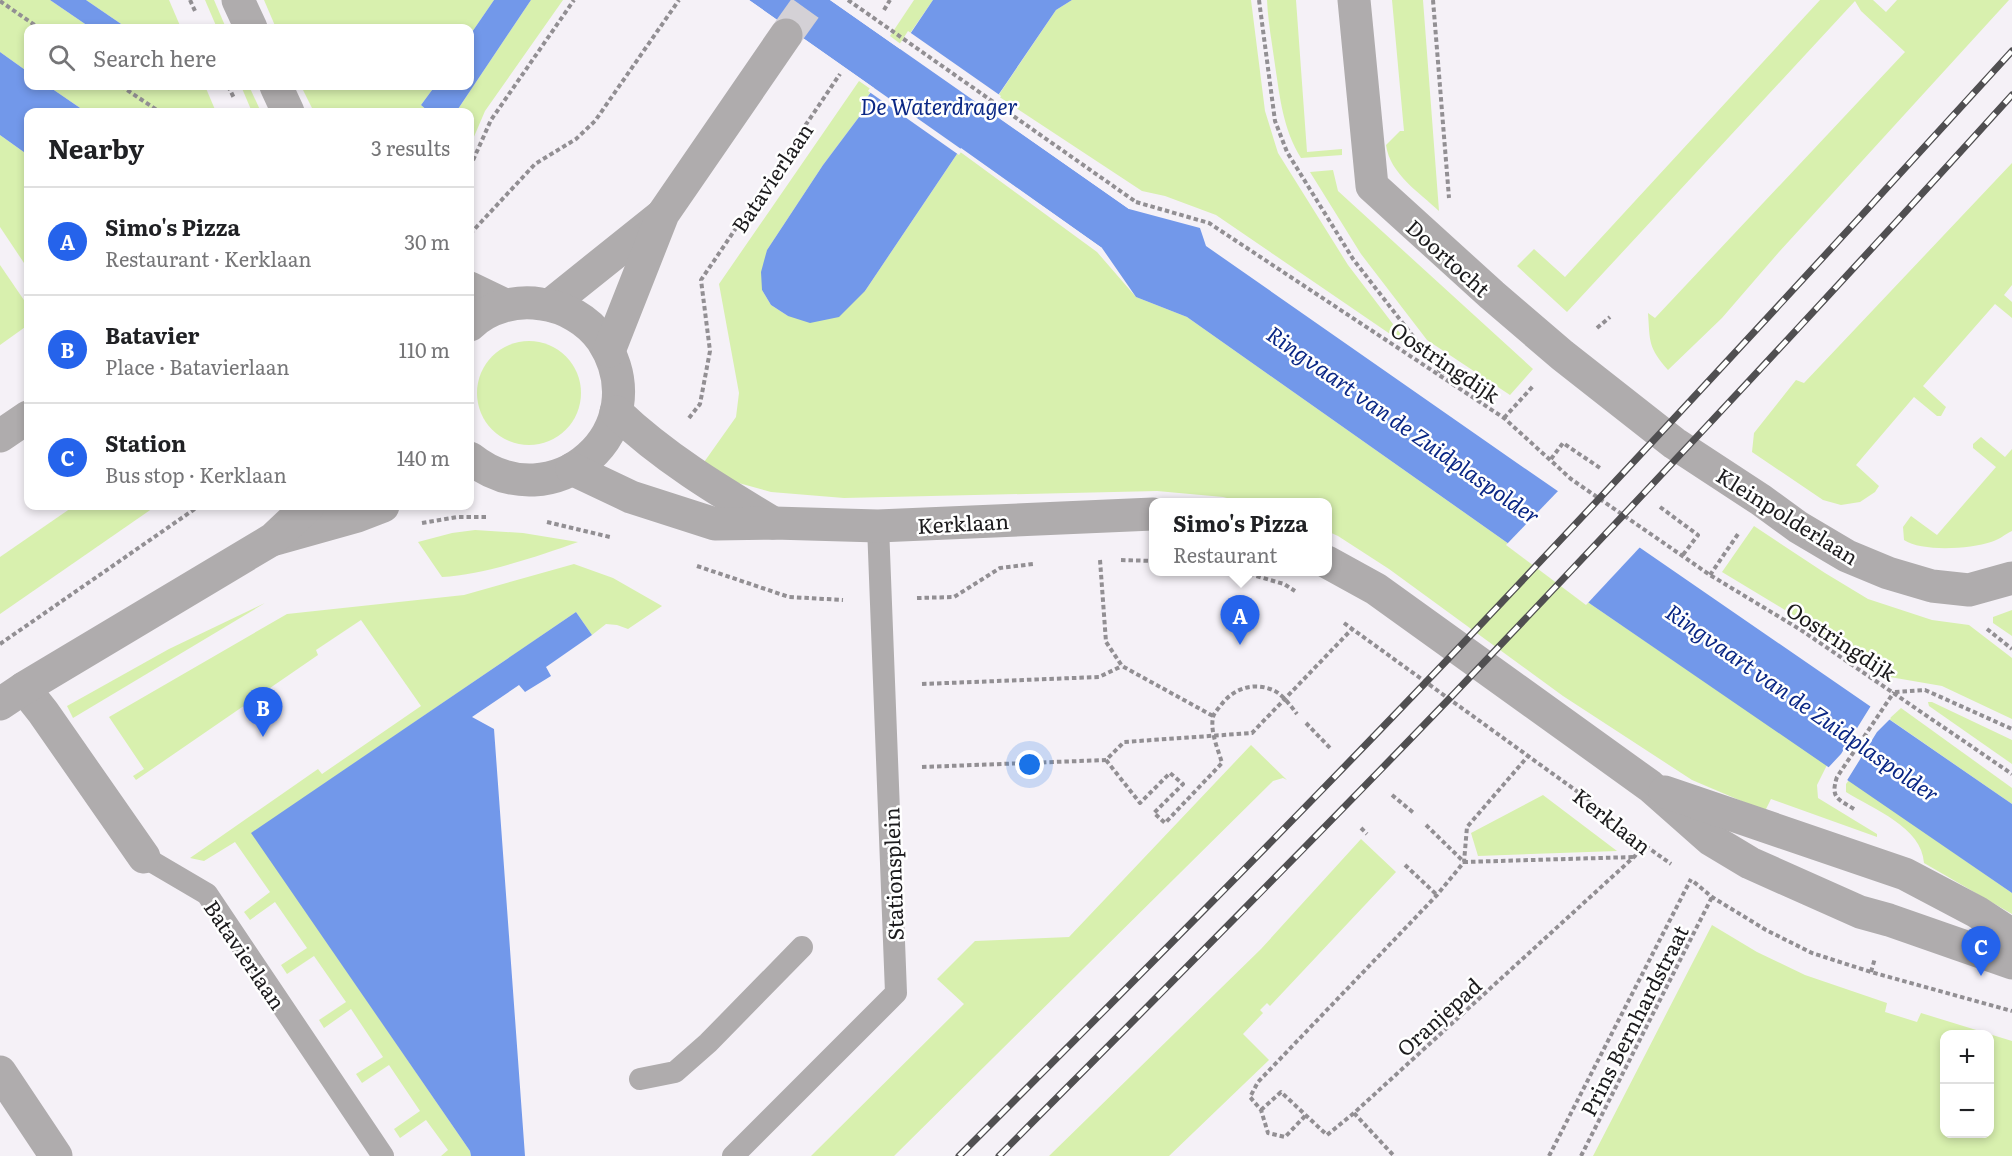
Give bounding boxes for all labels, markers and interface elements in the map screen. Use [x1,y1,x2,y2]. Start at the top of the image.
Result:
search box [24,24,474,90]
icon: search [45,41,78,74]
text: Search here [93,41,216,74]
water label: De Waterdrager [860,89,1018,122]
street label: Batavierlaan [723,116,819,238]
text: Nearby [48,128,144,167]
text: 3 results [371,132,450,162]
text: Simo's Pizza [105,210,240,243]
street label: Doortocht [1400,211,1498,303]
text: A [60,226,75,256]
text: 30 m [404,226,450,256]
text: Restaurant · Kerklaan [105,243,311,273]
street label: Oostringdijk [1385,313,1507,409]
water label: Ringvaart van de Zuidplaspolder [1260,317,1548,531]
text: Batavier [105,318,199,351]
text: B [61,334,74,364]
text: 110 m [399,334,450,364]
text: Place · Batavierlaan [105,351,290,381]
text: Station [105,426,186,459]
text: C [60,442,75,472]
text: 140 m [397,442,450,472]
text: Bus stop · Kerklaan [105,459,287,489]
street label: Kleinpolderlaan [1711,459,1865,571]
popup [1149,498,1332,576]
street label: Kerklaan [916,504,1010,540]
text: Simo's Pizza [1173,506,1308,539]
text: Restaurant [1173,539,1277,569]
street label: Oostringdijk [1781,593,1903,687]
water label: Ringvaart van de Zuidplaspolder [1659,595,1947,809]
pin: A [1220,596,1260,645]
pin: B [244,688,282,737]
your location [1015,750,1044,779]
street label: Kerklaan [1567,780,1659,861]
street label: Stationsplein [874,807,910,941]
street label: Batavierlaan [198,893,294,1015]
street label: Prins Bernhardstraat [1571,919,1695,1121]
pin: C [1962,926,2000,976]
street label: Oranjepad [1389,969,1487,1063]
map controls [1940,1030,1994,1138]
button: + [1940,1030,1994,1084]
button: − [1940,1084,1994,1138]

